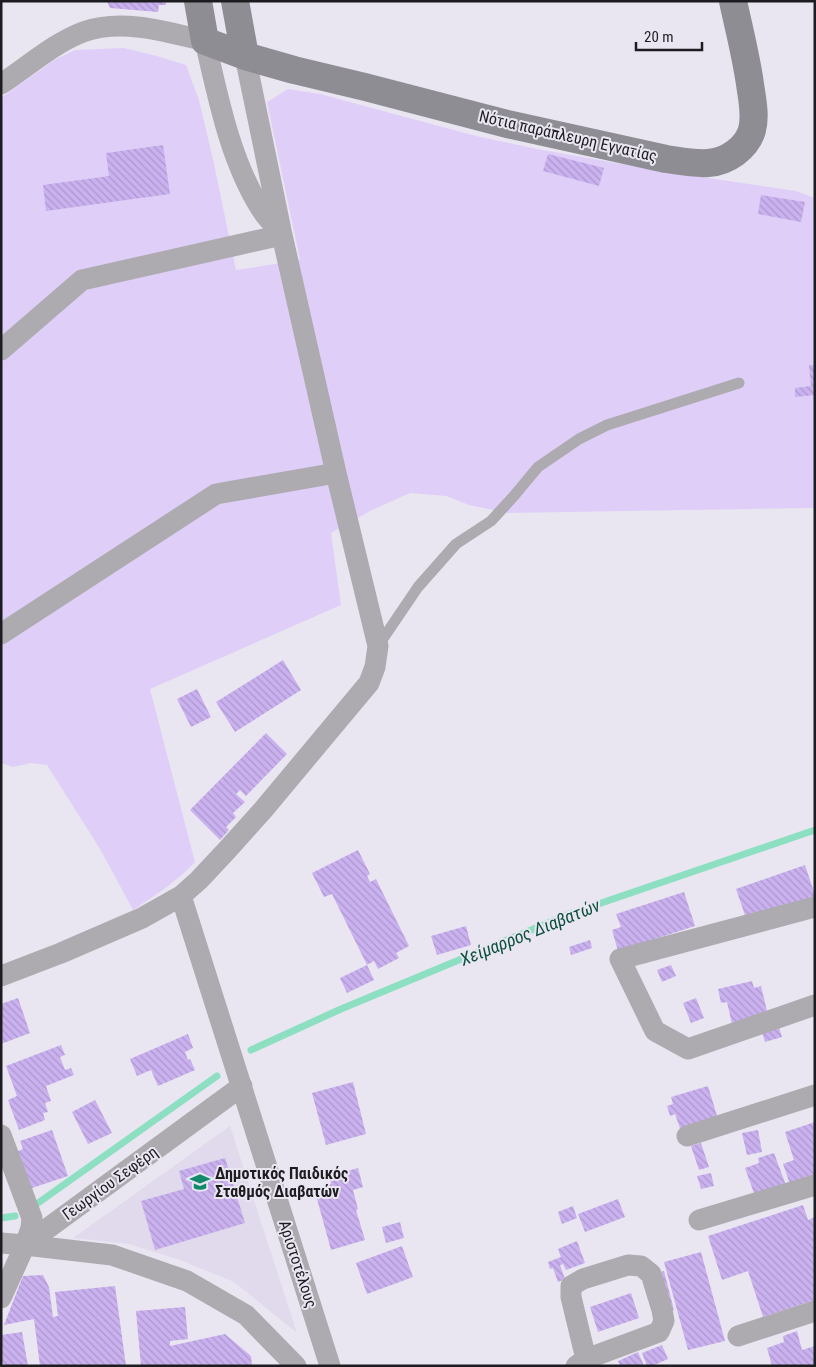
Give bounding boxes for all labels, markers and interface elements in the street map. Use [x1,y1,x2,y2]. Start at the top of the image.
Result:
scale bar [636,20,702,52]
text: 20 m [644,28,674,46]
street label: Νότια παράπλευρη Εγνατίας [477,106,659,166]
water label: Χείμαρρος Διαβατών [456,894,604,970]
street label: Γεωργίου Σεφέρη [59,1142,161,1224]
place label: Δημοτικός Παιδικός Σταθμός Διαβατών [215,1164,348,1201]
school or university icon: Δημοτικός Παιδικός Σταθμός Διαβατών [189,1171,211,1193]
street label: Αριστοτέλους [275,1218,321,1310]

